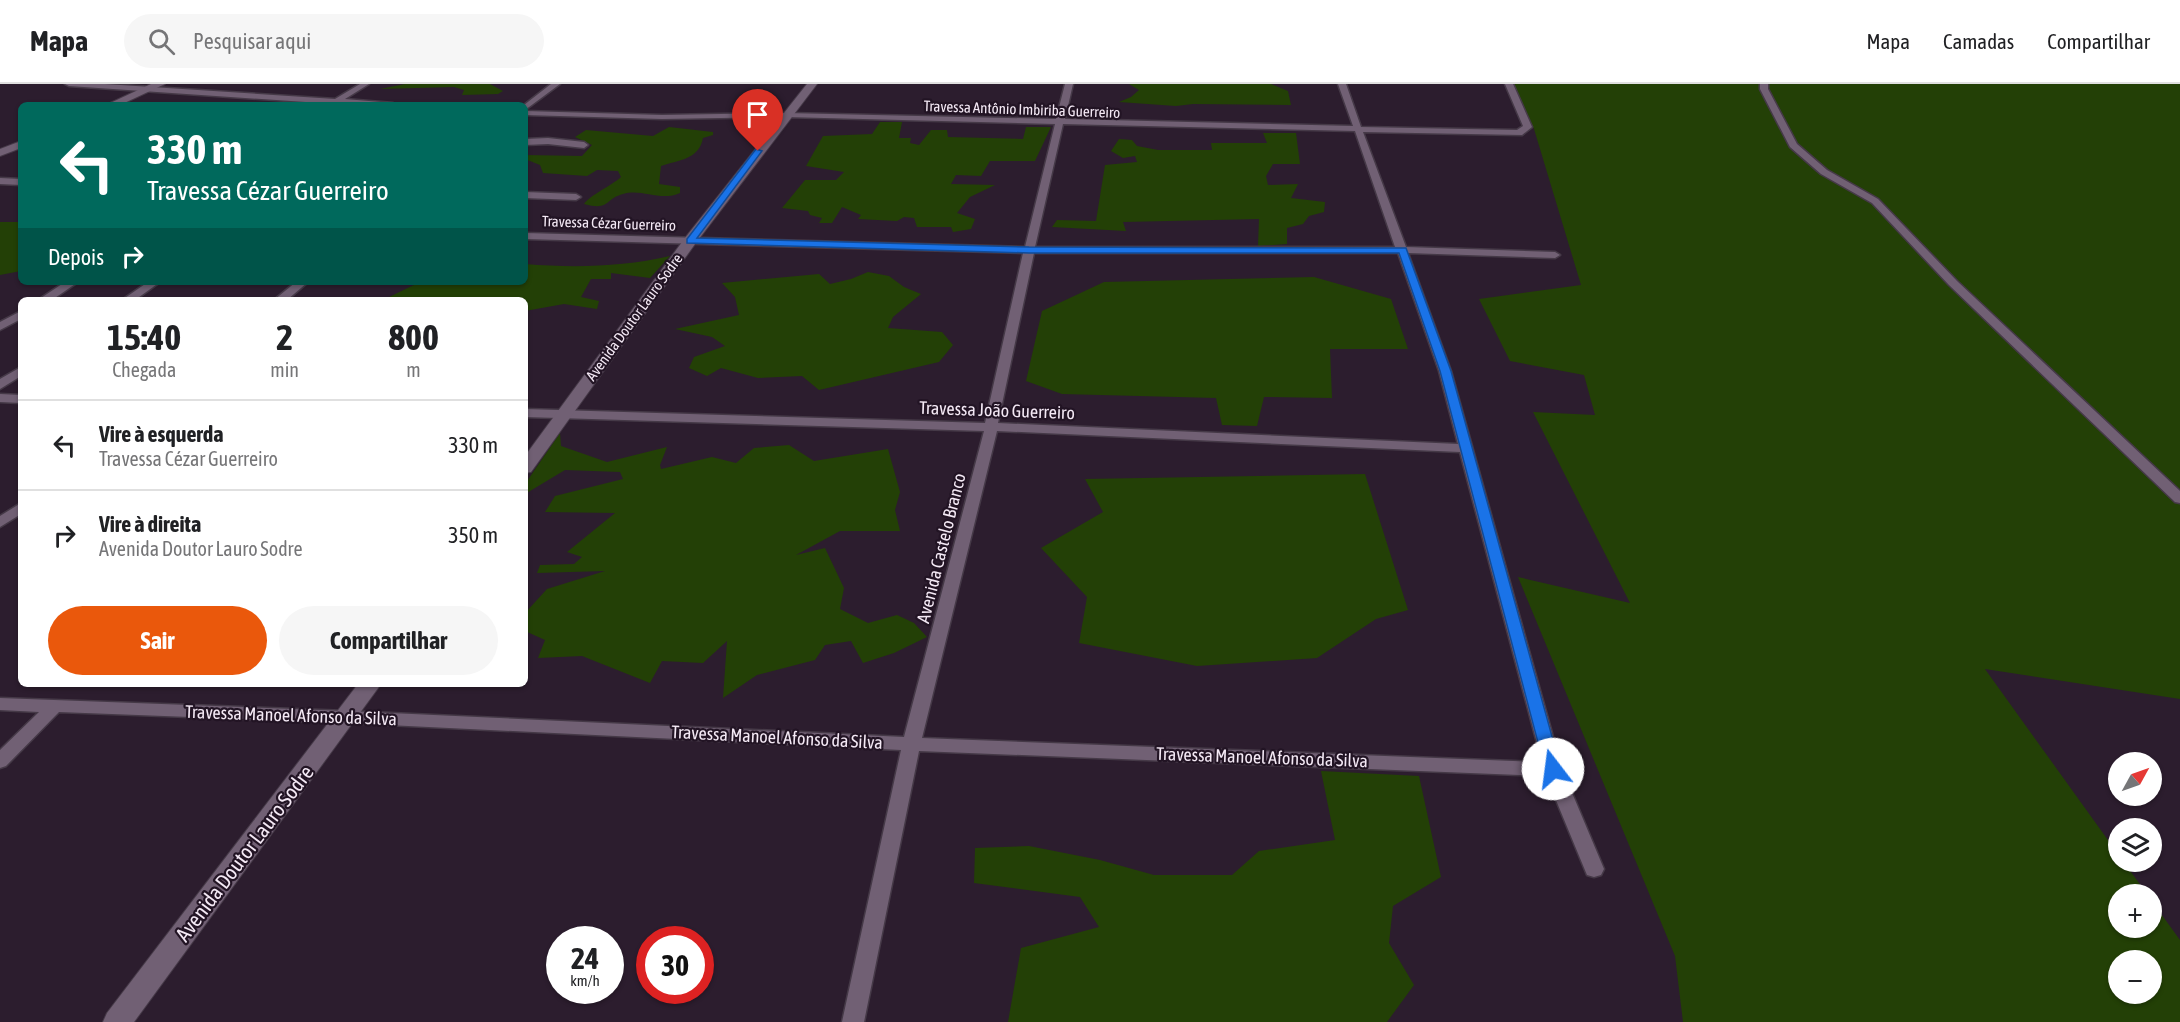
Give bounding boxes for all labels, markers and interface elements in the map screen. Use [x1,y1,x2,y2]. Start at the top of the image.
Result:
search box [124,14,544,68]
text: Mapa [30,25,88,57]
icon: search [145,25,178,58]
text: Pesquisar aqui [193,28,311,54]
text: Mapa [1866,29,1910,53]
text: Camadas [1943,29,2014,53]
text: Compartilhar [2047,29,2150,53]
pin [732,89,783,151]
street label: Travessa Antônio Imbiriba Guerreiro [923,97,1121,121]
icon: arrive [741,98,774,131]
text: 330 m [147,125,242,173]
icon: left [48,126,126,204]
text: Travessa Cézar Guerreiro [147,175,389,206]
street label: Travessa Cézar Guerreiro [542,212,676,234]
icon: right [116,240,149,273]
text: Depois [48,244,104,270]
street label: Avenida Doutor Lauro Sodre [582,250,686,384]
text: 15:40 [107,316,181,358]
text: 2 [276,316,293,358]
text: 800 [388,316,439,358]
text: Chegada [112,358,176,381]
text: min [270,358,299,381]
text: m [406,358,421,381]
street label: Travessa João Guerreiro [919,397,1075,423]
text: Vire à esquerda [99,421,224,447]
icon: left [48,429,81,462]
text: 330 m [448,432,498,458]
text: Travessa Cézar Guerreiro [99,447,278,470]
street label: Avenida Castelo Branco [912,471,970,625]
text: Vire à direita [99,511,201,537]
icon: right [48,519,81,552]
text: 350 m [448,522,498,548]
text: Avenida Doutor Lauro Sodre [99,537,303,560]
button: Sair [48,606,267,675]
button: Compartilhar [279,606,498,675]
street label: Travessa Manoel Afonso da Silva [185,701,397,729]
street label: Travessa Manoel Afonso da Silva [671,721,883,753]
position arrow [1521,737,1585,801]
street label: Travessa Manoel Afonso da Silva [1156,743,1368,771]
north arrow [2108,752,2162,806]
map controls [2108,752,2162,1004]
street label: Avenida Doutor Lauro Sodre [170,760,318,946]
button: layers [2108,818,2162,872]
button: + [2108,884,2162,938]
speed limit sign: 30 [636,926,714,1004]
text: 24 [571,941,599,975]
button: − [2108,950,2162,1004]
text: km/h [570,972,600,989]

